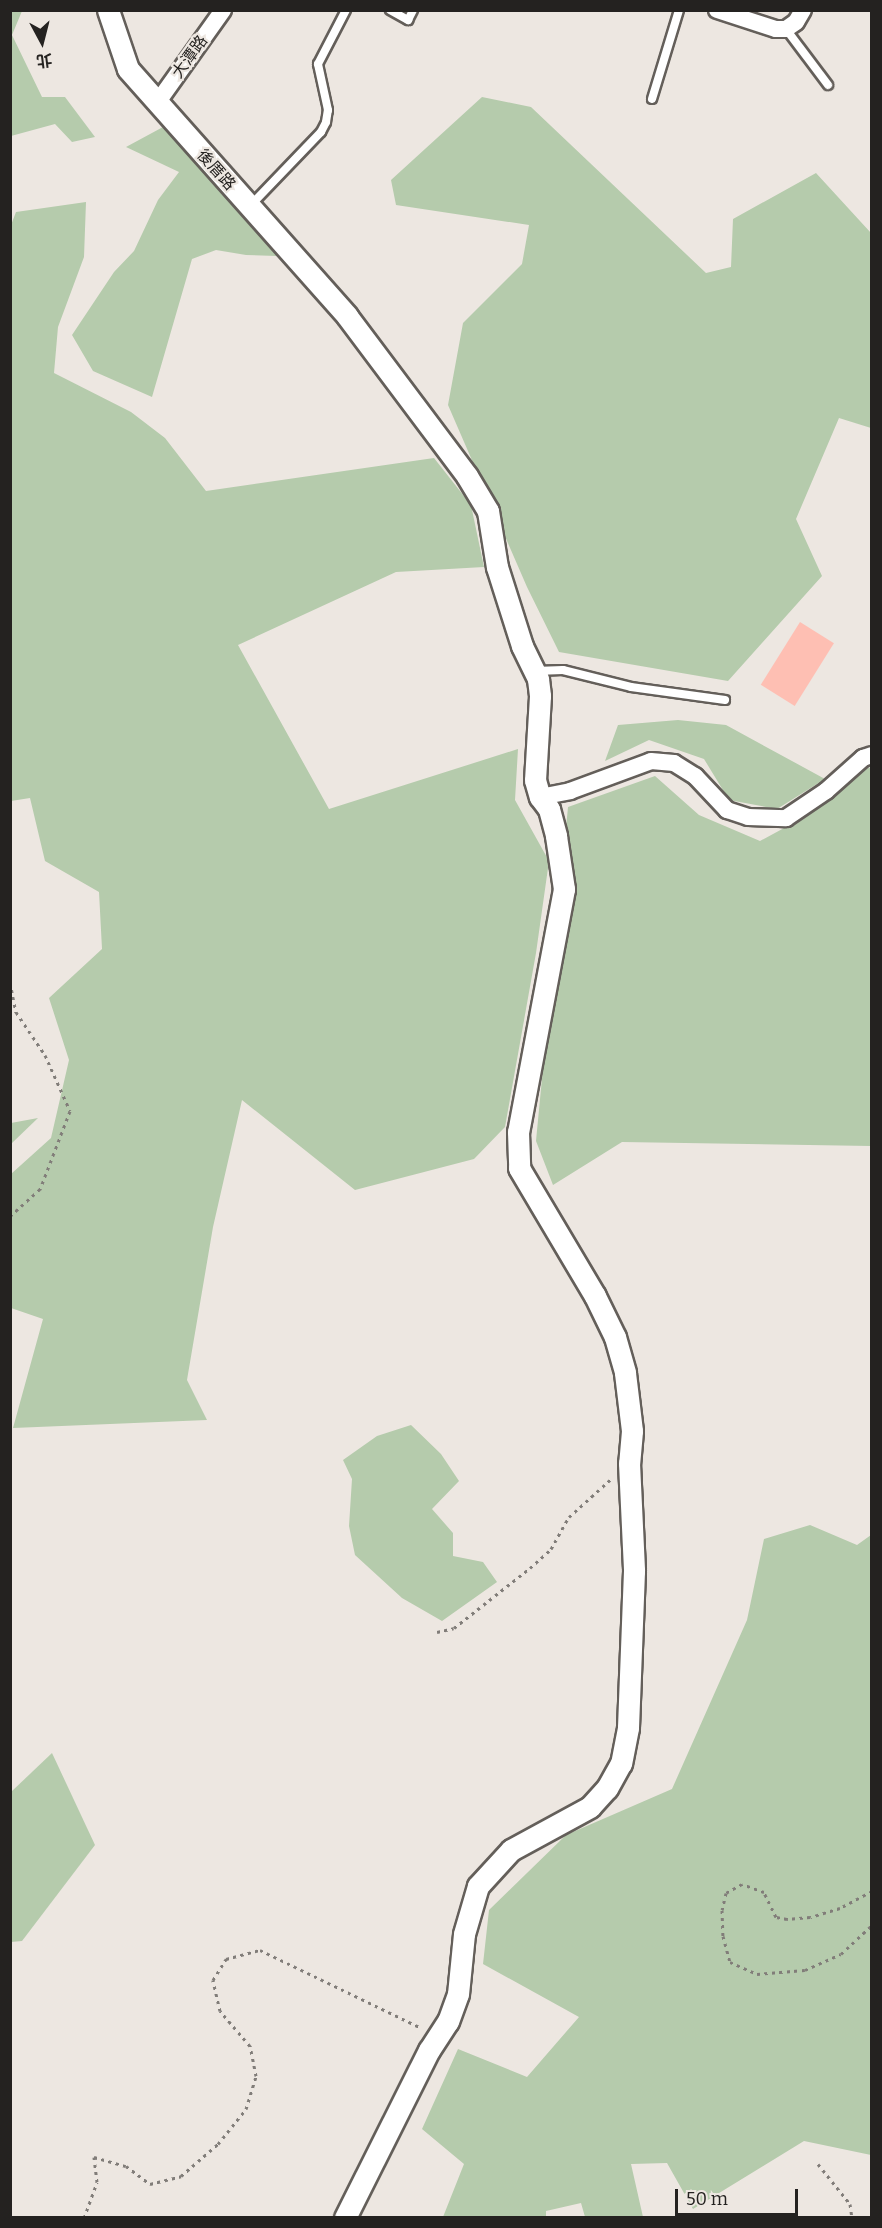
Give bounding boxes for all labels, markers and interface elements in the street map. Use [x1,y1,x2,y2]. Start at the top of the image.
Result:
north arrow [12,12,72,72]
street label: 大潭路 [168,32,212,82]
text: 北 [35,50,53,71]
street label: 後厝路 [193,146,239,194]
scale bar [678,2177,801,2215]
text: 50 m [686,2188,728,2210]

